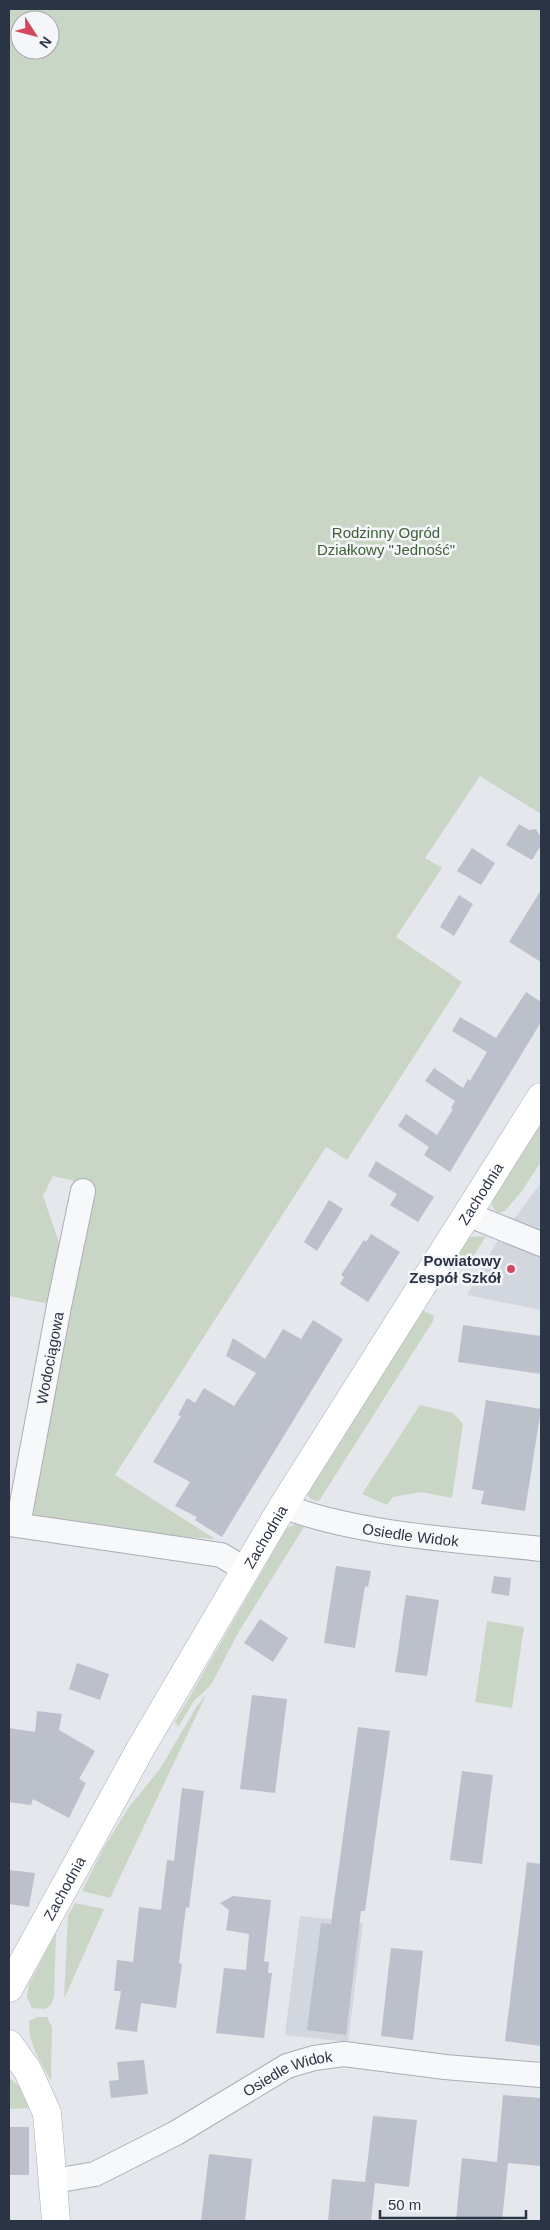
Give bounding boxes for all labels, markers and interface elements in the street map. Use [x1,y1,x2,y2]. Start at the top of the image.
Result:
north arrow [10,10,60,60]
text: N [36,34,55,51]
park label: Rodzinny Ogród Działkowy "Jedność" [317,524,455,558]
street label: Zachodnia [454,1159,506,1228]
place label: Powiatowy Zespół Szkół [409,1252,502,1286]
marker: Powiatowy Zespół Szkół [505,1263,517,1275]
street label: Wodociągowa [32,1310,66,1406]
street label: Zachodnia [240,1502,290,1571]
street label: Osiedle Widok [361,1519,460,1549]
street label: Zachodnia [40,1853,89,1923]
street label: Osiedle Widok [239,2047,334,2099]
scale bar [380,2188,526,2220]
text: 50 m [388,2196,421,2213]

